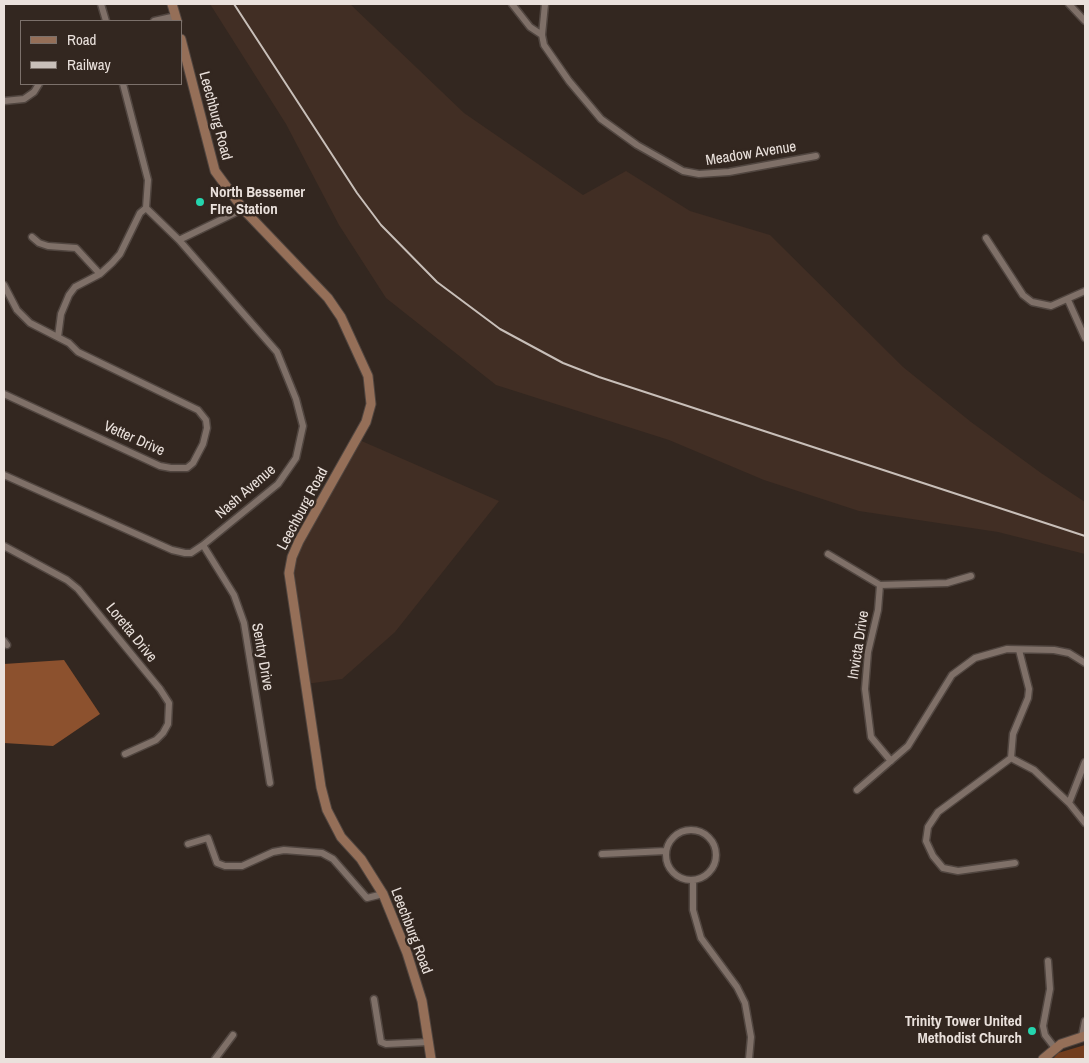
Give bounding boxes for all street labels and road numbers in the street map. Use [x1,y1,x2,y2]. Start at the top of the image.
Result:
street label: Leechburg Road [195,70,235,162]
street label: Meadow Avenue [704,138,798,170]
street label: Vetter Drive [101,418,167,460]
street label: Nash Avenue [212,461,280,523]
street label: Leechburg Road [274,465,332,553]
street label: Loretta Drive [102,600,160,666]
street label: Invicta Drive [845,609,873,681]
street label: Sentry Drive [247,622,277,692]
street label: Leechburg Road [386,885,436,977]

